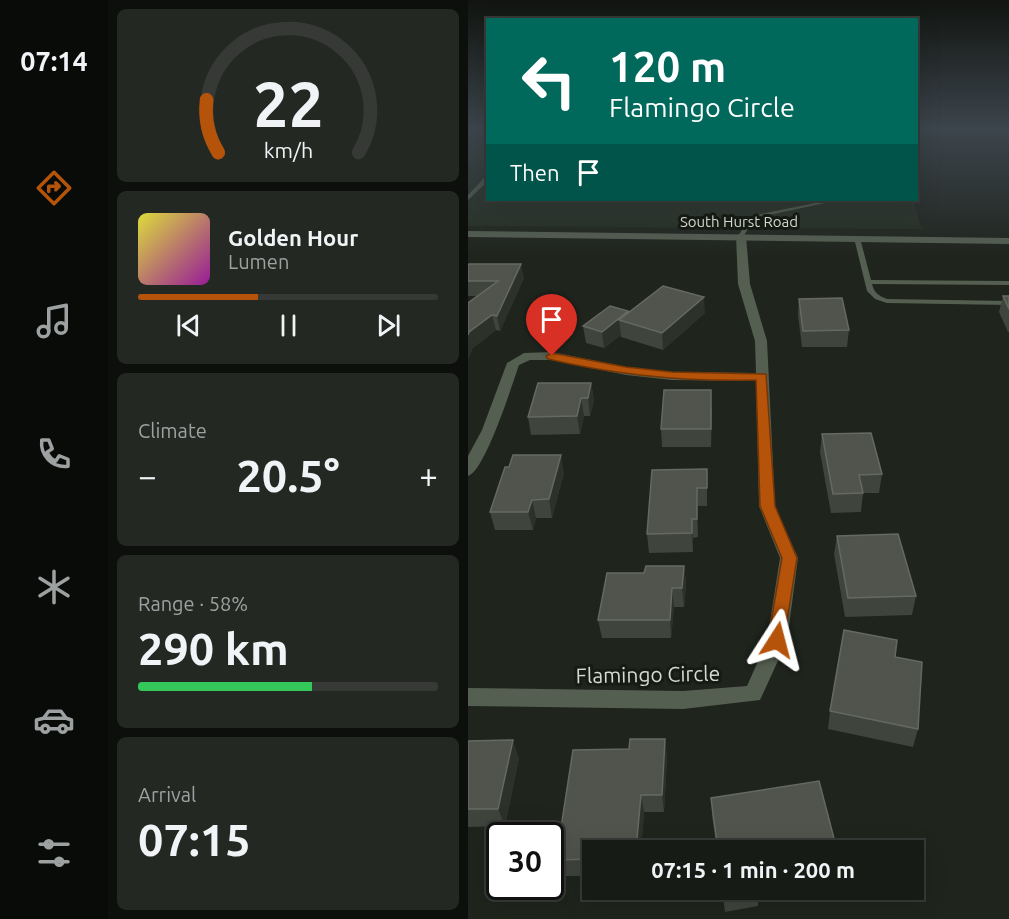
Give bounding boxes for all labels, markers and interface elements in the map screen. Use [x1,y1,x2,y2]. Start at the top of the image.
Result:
icon: left [510,42,588,120]
text: 120 m [609,43,726,90]
text: 07:14 [20,46,88,76]
text: 22 [253,69,323,139]
text: Flamingo Circle [609,92,795,122]
text: km/h [263,138,313,162]
icon: arrive [572,156,605,189]
text: Then [510,160,560,185]
icon: directions [33,167,75,209]
street label: South Hurst Road [680,213,798,230]
text: Golden Hour [228,225,358,250]
text: Lumen [228,250,289,273]
pin [526,294,577,356]
icon: music [33,300,75,342]
icon: arrive [535,303,568,336]
icon: previous [172,309,205,342]
icon: pause [272,309,305,342]
icon: next [372,309,405,342]
text: Climate [138,419,207,442]
icon: phone [33,433,75,475]
text: 20.5° [236,450,340,501]
text: − [138,457,157,494]
text: + [419,457,438,494]
icon: climate [33,566,75,608]
text: Range · 58% [138,592,248,615]
position arrow [745,608,809,672]
text: 290 km [138,623,289,674]
street label: Flamingo Circle [576,661,720,687]
icon: car [33,699,75,741]
text: Arrival [138,783,196,806]
text: 07:15 [138,814,251,865]
speed limit sign: 30 [486,822,564,900]
icon: filters [33,832,75,874]
text: 07:15 · 1 min · 200 m [651,857,855,882]

